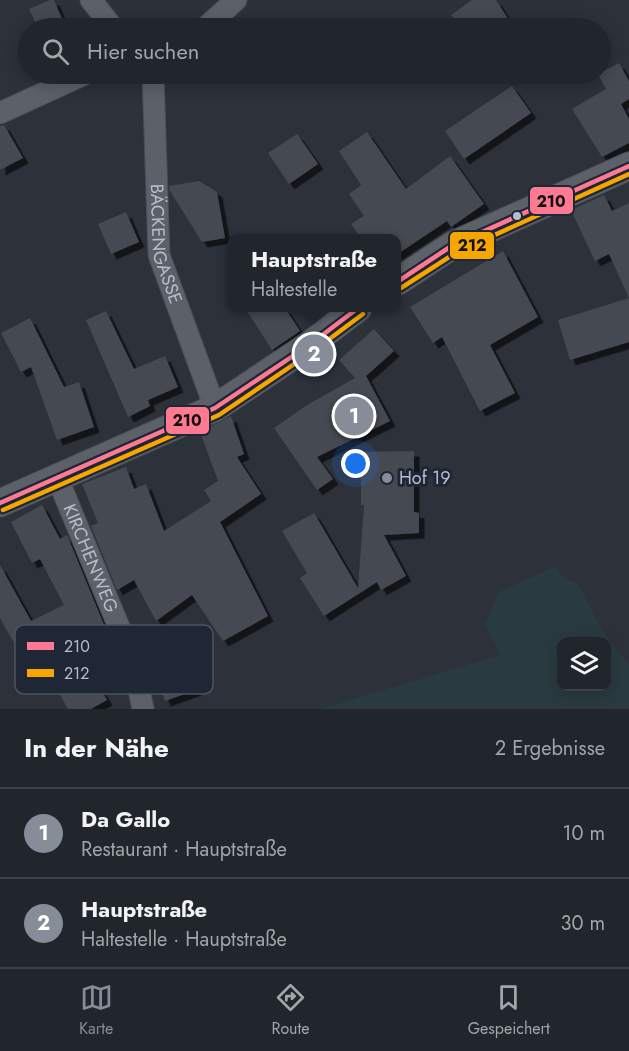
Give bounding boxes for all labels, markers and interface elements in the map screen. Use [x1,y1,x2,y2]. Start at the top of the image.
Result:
search box [18,18,611,84]
icon: search [39,35,72,68]
text: Hier suchen [87,35,199,67]
street label: BÄCKENGASSE [144,183,189,307]
line badge: 210 [529,186,574,215]
text: 210 [536,190,566,213]
unlabelled marker [511,210,523,222]
line badge: 212 [449,231,495,260]
popup [227,234,401,312]
text: 212 [457,234,487,257]
text: Hauptstraße [251,243,377,275]
text: Haltestelle [251,275,337,304]
pin: 2 [294,332,334,376]
pin: 1 [334,394,374,438]
line badge: 210 [165,406,210,435]
text: 210 [172,409,202,432]
your location [341,449,370,478]
place label: Hof 19 [399,465,451,491]
marker: Hof 19 [380,471,394,485]
street label: KIRCHENWEG [57,500,125,617]
legend [15,625,213,694]
text: 210 [64,635,90,658]
map controls [557,637,611,691]
button: layers [557,637,611,691]
text: 212 [64,662,89,685]
text: In der Nähe [24,729,169,767]
text: 2 Ergebnisse [495,734,605,763]
text: Da Gallo [81,803,170,835]
text: 1 [38,819,49,848]
text: 10 m [562,819,605,848]
text: Restaurant · Hauptstraße [81,835,287,864]
text: Hauptstraße [81,893,207,925]
text: 2 [37,909,50,938]
text: 30 m [560,909,605,938]
text: Haltestelle · Hauptstraße [81,925,287,954]
tab: Karte [79,981,113,1040]
tab: Route [271,981,310,1040]
tab: Gespeichert [468,981,550,1040]

